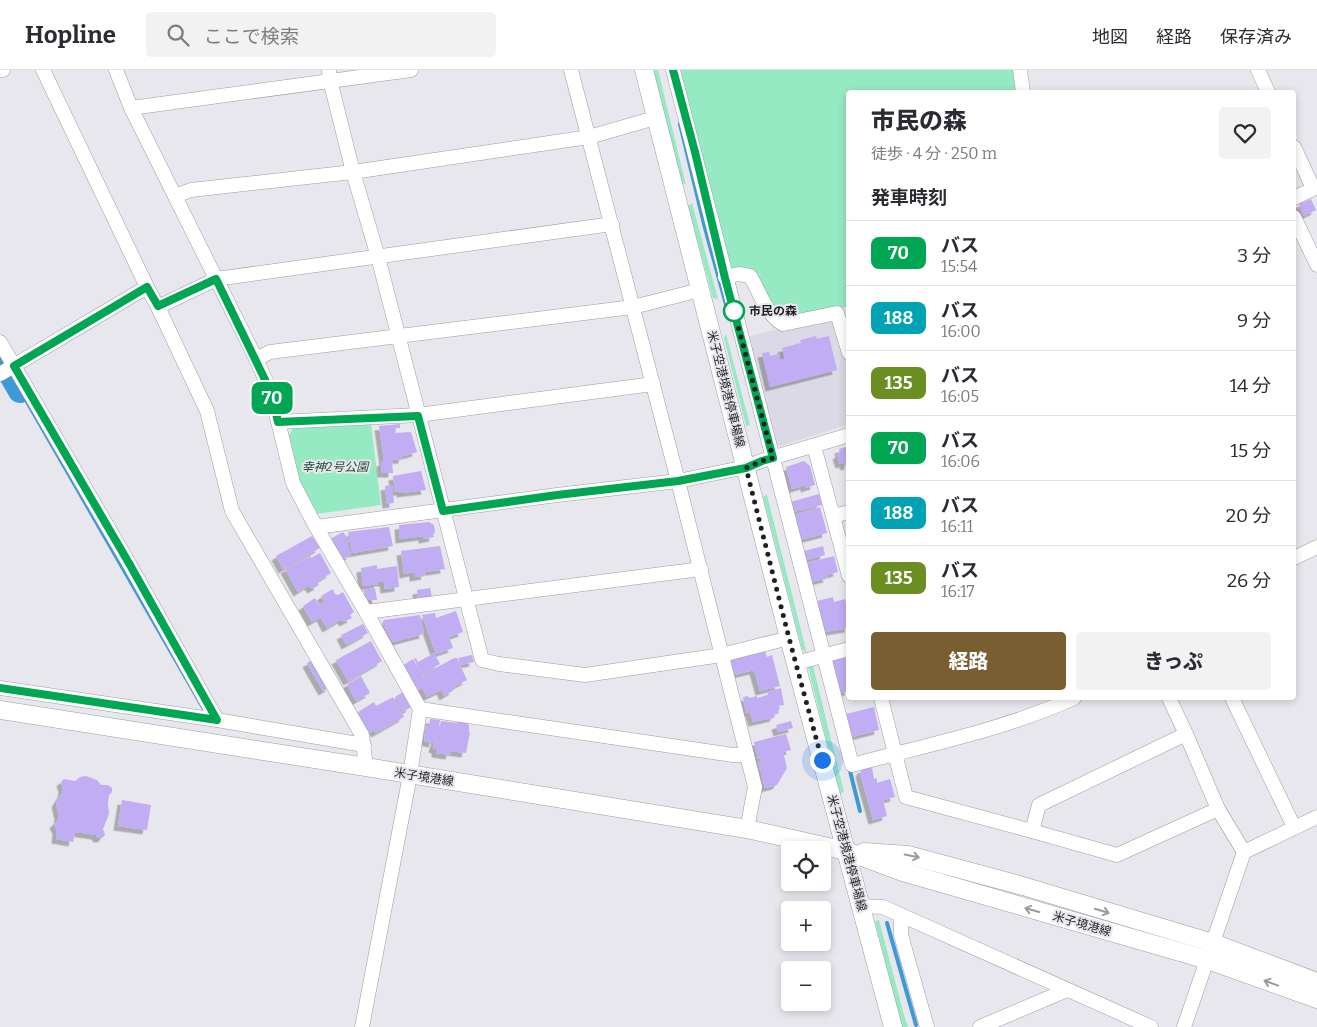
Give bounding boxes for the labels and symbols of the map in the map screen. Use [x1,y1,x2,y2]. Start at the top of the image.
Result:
marker: 市民の森 [723,300,745,322]
place label: 市民の森 [749,304,797,318]
street label: 米子空港境港停車場線 [705,329,747,449]
line badge: 70 [250,382,294,414]
park label: 幸神2号公園 [302,460,370,474]
your location [810,748,835,773]
street label: 米子境港線 [393,765,455,789]
street label: 米子空港境港停車場線 [825,793,869,913]
one-way arrow [904,852,920,861]
one-way arrow [1025,904,1041,914]
one-way arrow [1094,906,1110,916]
street label: 米子境港線 [1051,909,1113,939]
one-way arrow [1264,978,1279,987]

